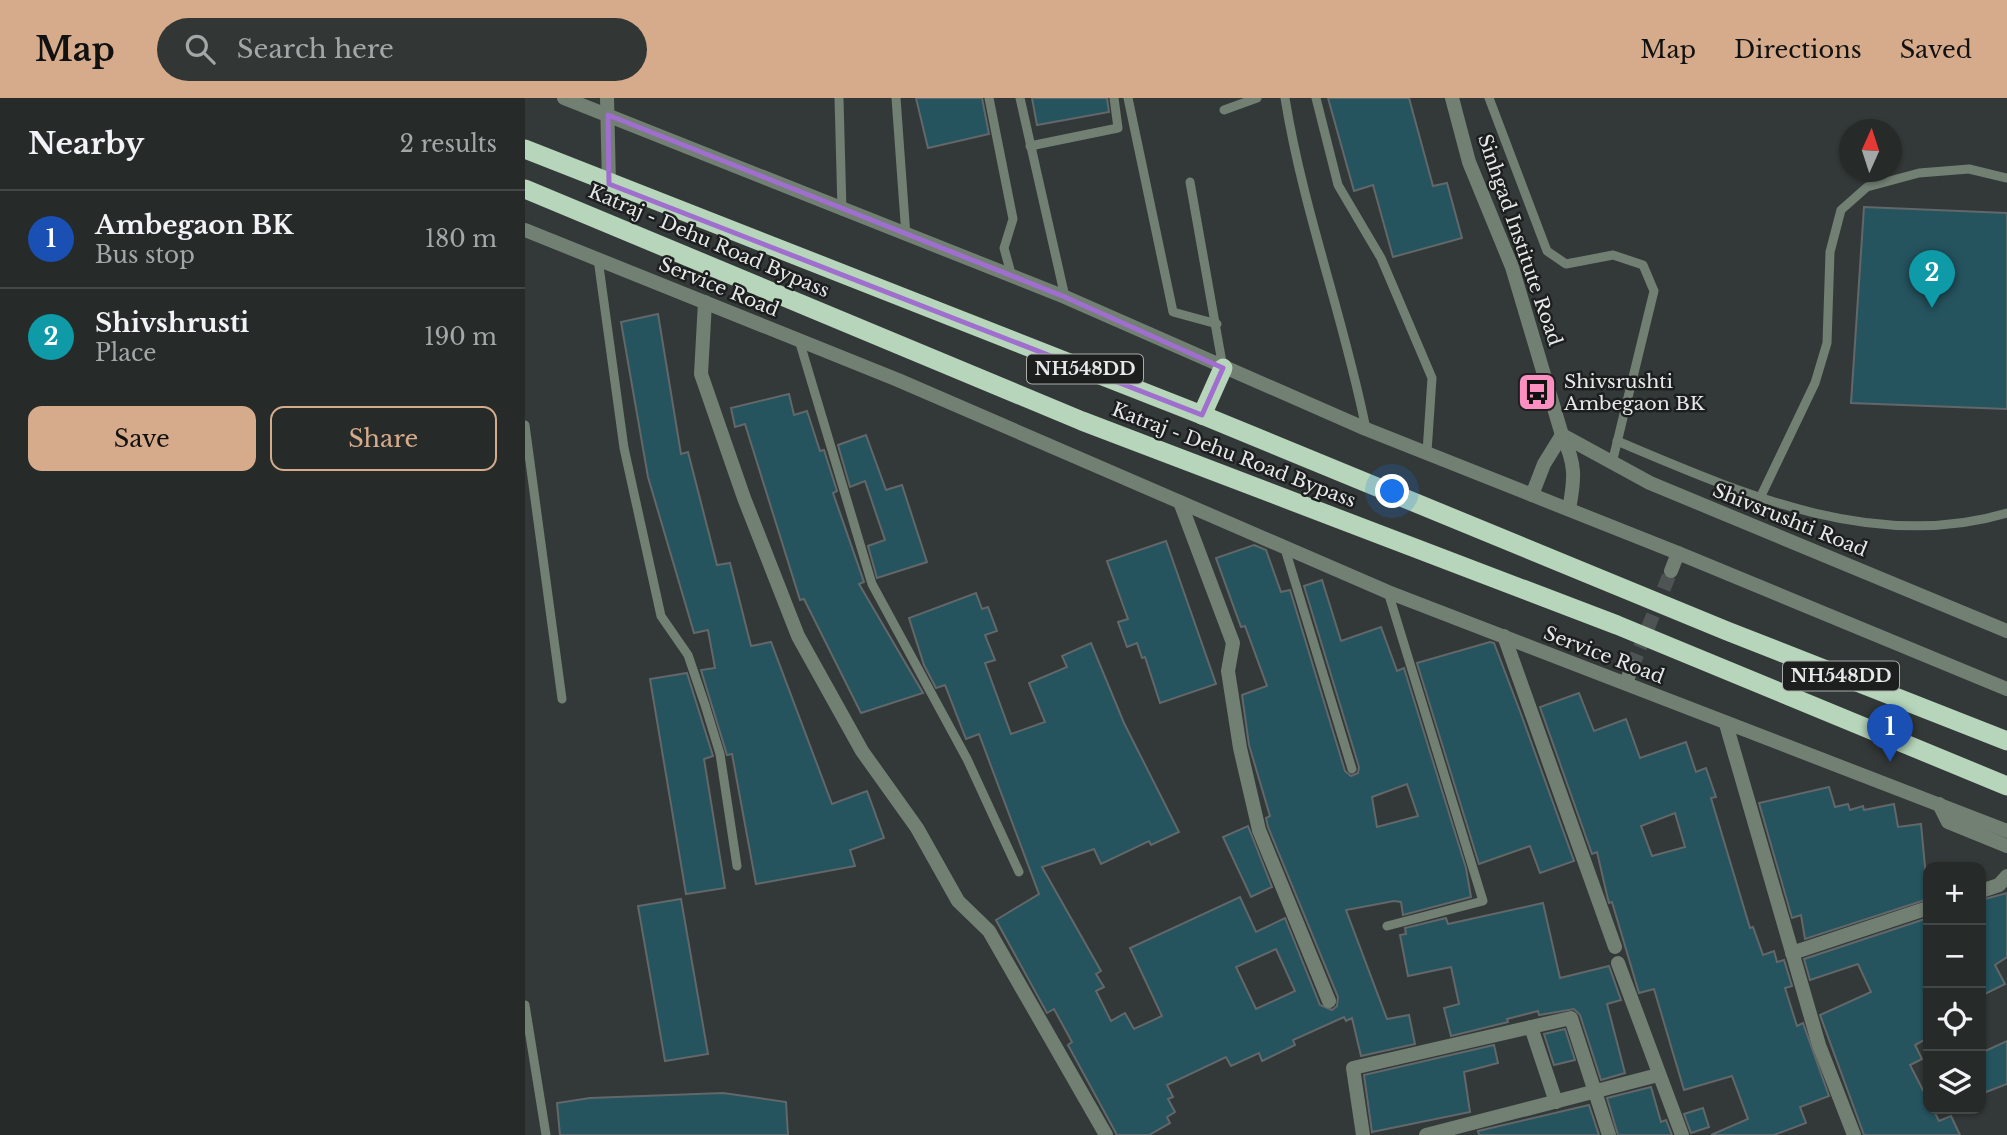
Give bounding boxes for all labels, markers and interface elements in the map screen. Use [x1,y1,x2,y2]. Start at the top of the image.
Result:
search box [157,18,647,81]
text: Map [35,29,115,70]
icon: search [181,30,219,68]
text: Search here [237,33,394,65]
text: Map [1640,35,1696,64]
text: Directions [1734,35,1862,64]
text: Saved [1900,35,1972,64]
north arrow [1839,119,1902,182]
text: Nearby [28,125,144,162]
text: 2 results [400,130,497,158]
street label: Sinhgad Institute Road [1473,131,1567,349]
street label: Katraj - Dehu Road Bypass [585,180,833,302]
text: Ambegaon BK [95,209,293,241]
text: 1 [46,225,56,253]
text: 180 m [425,225,497,253]
text: Bus stop [95,241,195,269]
pin: 2 [1909,250,1955,308]
street label: Service Road [656,252,783,322]
text: Shivshrusti [95,307,249,339]
text: 2 [44,323,58,351]
text: 190 m [424,323,497,351]
text: Place [95,339,157,367]
road number: NH548DD [1027,354,1143,384]
place label: Shivsrushti Ambegaon BK [1563,370,1706,415]
bus stop icon: Shivsrushti Ambegaon BK [1516,371,1558,413]
street label: Katraj - Dehu Road Bypass [1109,398,1359,512]
button: Save [28,406,256,471]
button: Share [270,406,497,471]
your location [1375,474,1409,508]
street label: Shivsrushti Road [1709,478,1871,562]
street label: Service Road [1540,621,1668,689]
road number: NH548DD [1783,662,1899,690]
pin: 1 [1867,704,1913,762]
map controls [1923,862,1986,1114]
button: + [1923,862,1986,925]
button: − [1923,925,1986,988]
button: locate [1923,988,1986,1051]
button: layers [1923,1051,1986,1114]

